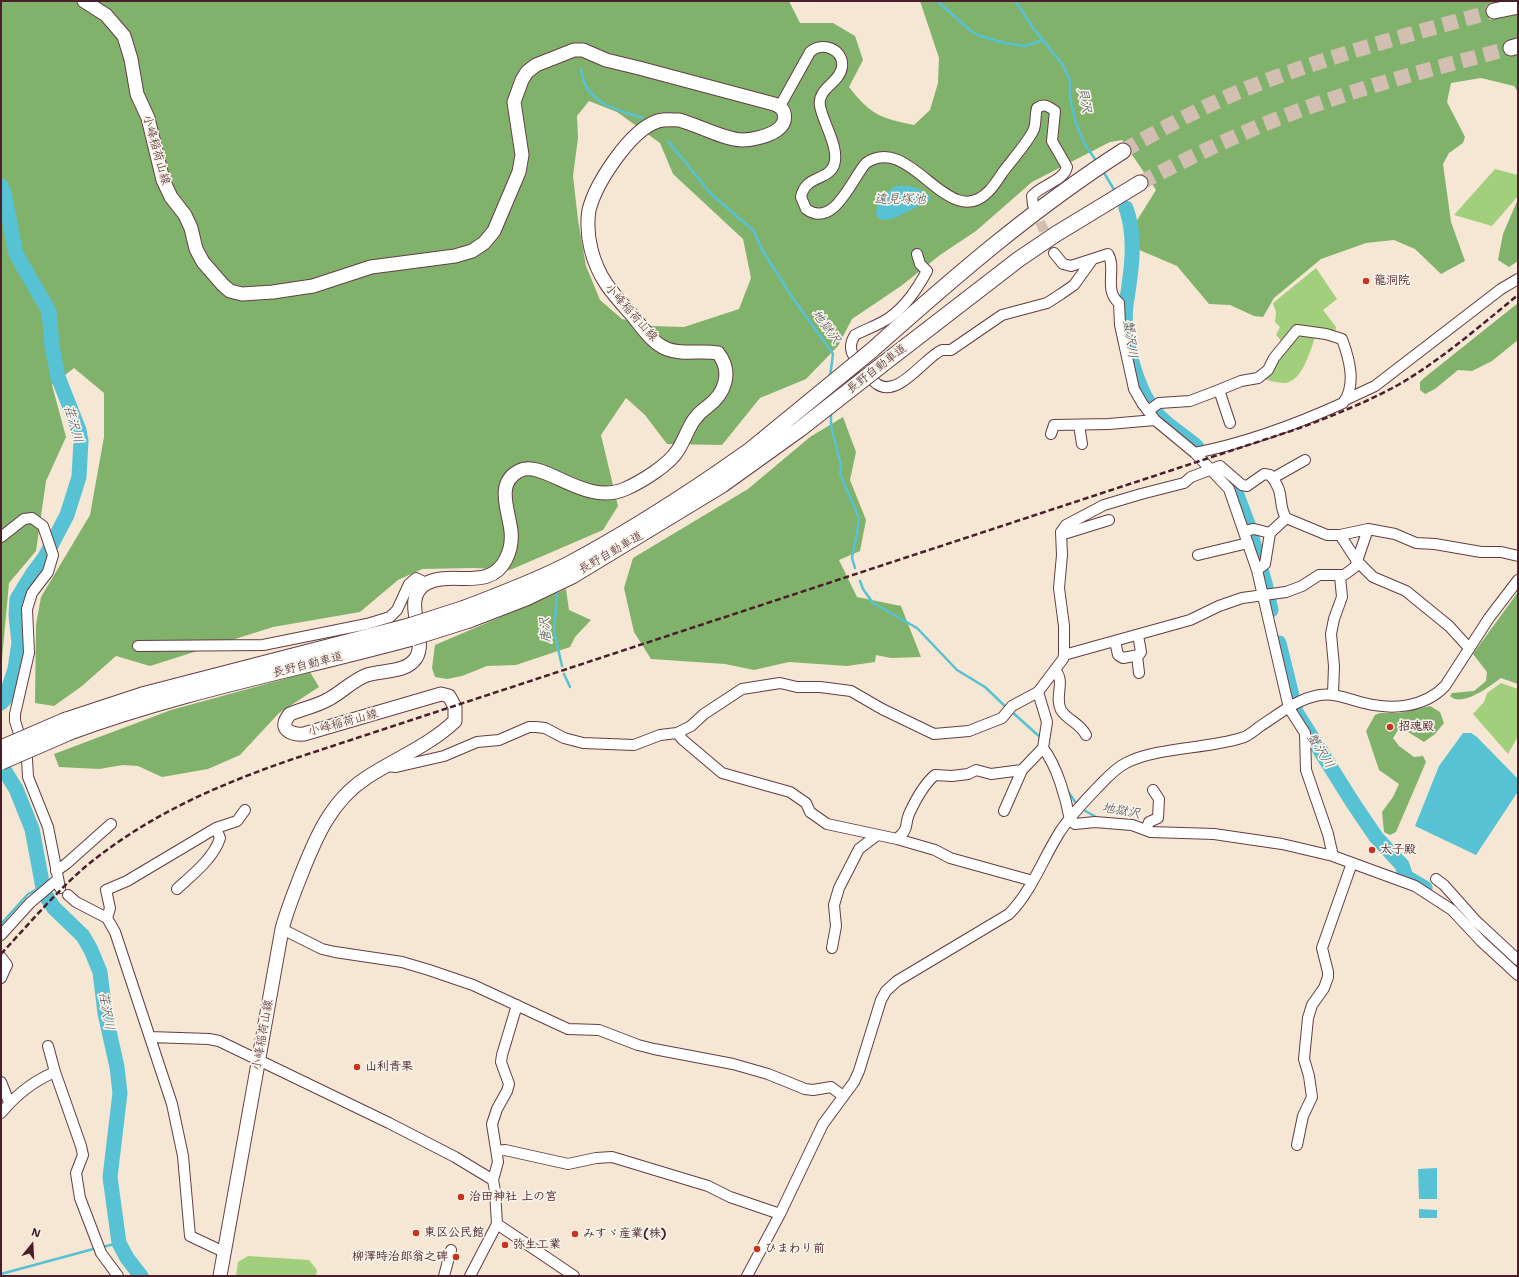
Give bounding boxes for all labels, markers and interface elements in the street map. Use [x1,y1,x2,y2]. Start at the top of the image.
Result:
water label: 貝沢 [1074,86,1094,114]
street label: 小峰稲荷山線 [139,113,173,187]
water label: 遠見塚池 [874,192,926,208]
place label: 龍洞院 [1374,274,1410,288]
marker: 龍洞院 [1361,276,1371,286]
street label: 小峰稲荷山線 [602,281,660,345]
water label: 地獄沢 [808,307,844,347]
water label: 蟹沢川 [1120,319,1140,359]
street label: 長野自動車道 [844,341,910,397]
water label: 荏沢川 [60,403,86,445]
street label: 長野自動車道 [576,529,646,577]
water label: 唐沢 [537,616,555,644]
street label: 長野自動車道 [271,649,345,681]
street label: 小峰稲荷山線 [306,707,380,739]
place label: 招魂殿 [1398,720,1434,734]
marker: 招魂殿 [1385,722,1395,732]
water label: 蟹沢川 [1303,730,1337,772]
water label: 地獄沢 [1100,800,1142,822]
place label: 太子殿 [1380,843,1416,857]
marker: 太子殿 [1367,845,1377,855]
water label: 荏沢川 [95,990,117,1032]
street label: 小峰稲荷山線 [250,998,276,1072]
place label: 山利青果 [365,1060,413,1074]
marker: 山利青果 [352,1062,362,1072]
place label: 治田神社 上の宮 [469,1190,557,1204]
marker: 治田神社 上の宮 [456,1192,466,1202]
north arrow [12,1225,52,1265]
text: N [29,1225,42,1242]
place label: 東区公民館 [424,1226,484,1240]
place label: みすゞ産業(株) [583,1227,666,1241]
marker: 東区公民館 [411,1228,421,1238]
marker: みすゞ産業(株) [570,1229,580,1239]
place label: 弥生工業 [513,1238,561,1252]
marker: 弥生工業 [500,1240,510,1250]
place label: ひまわり前 [765,1242,825,1256]
marker: ひまわり前 [752,1244,762,1254]
place label: 柳澤時治郎翁之碑 [352,1250,448,1264]
marker: 柳澤時治郎翁之碑 [451,1252,461,1262]

